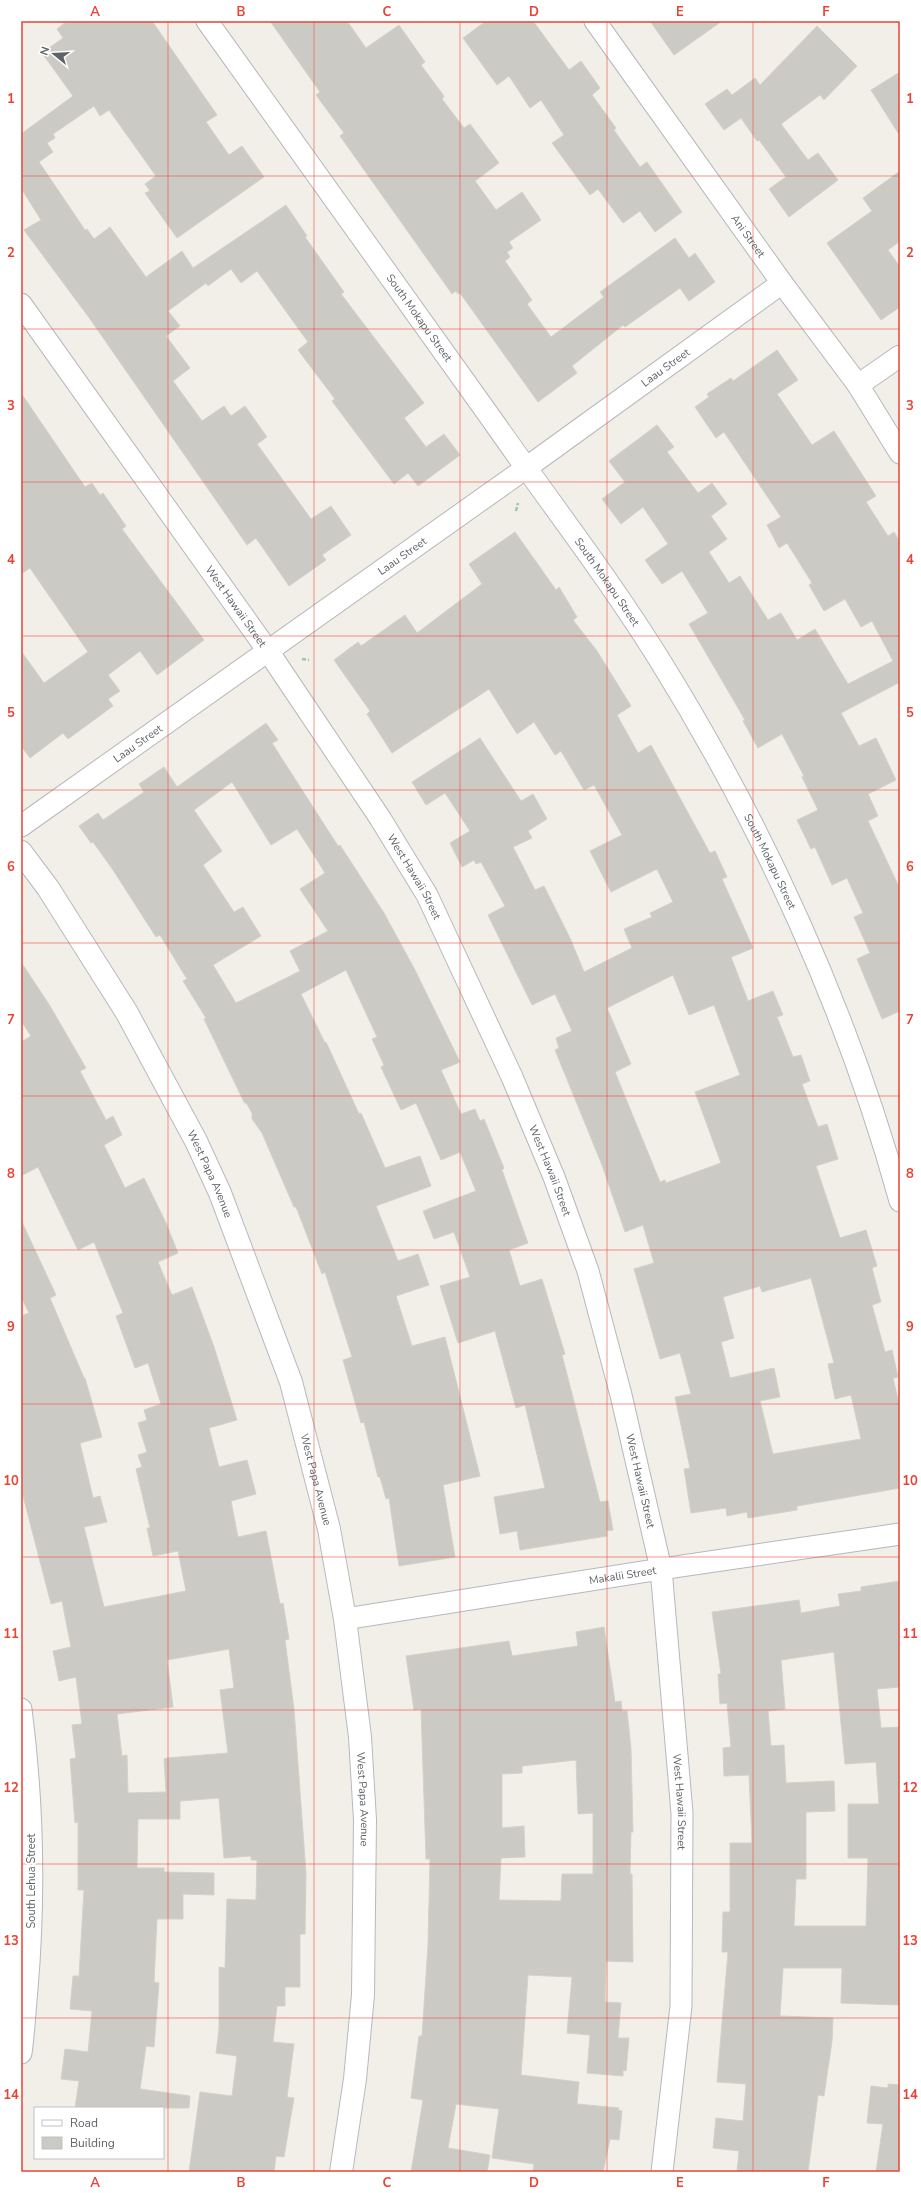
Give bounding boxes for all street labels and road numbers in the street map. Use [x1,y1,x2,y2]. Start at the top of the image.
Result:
street label: Ani Street [728,211,769,261]
street label: South Mokapu Street [383,271,456,365]
street label: Laau Street [638,344,693,390]
street label: Laau Street [375,533,430,578]
street label: South Mokapu Street [571,535,643,629]
street label: West Hawaii Street [202,563,270,650]
street label: Laau Street [110,721,165,766]
street label: South Mokapu Street [741,811,800,912]
street label: West Hawaii Street [384,831,445,922]
street label: West Hawaii Street [525,1123,575,1218]
street label: West Papa Avenue [184,1127,236,1220]
street label: West Papa Avenue [297,1432,335,1527]
street label: West Hawaii Street [623,1432,659,1530]
street label: Makalii Street [588,1562,657,1588]
street label: West Papa Avenue [353,1752,373,1847]
street label: West Hawaii Street [669,1753,690,1850]
street label: South Lehua Street [24,1833,39,1928]

